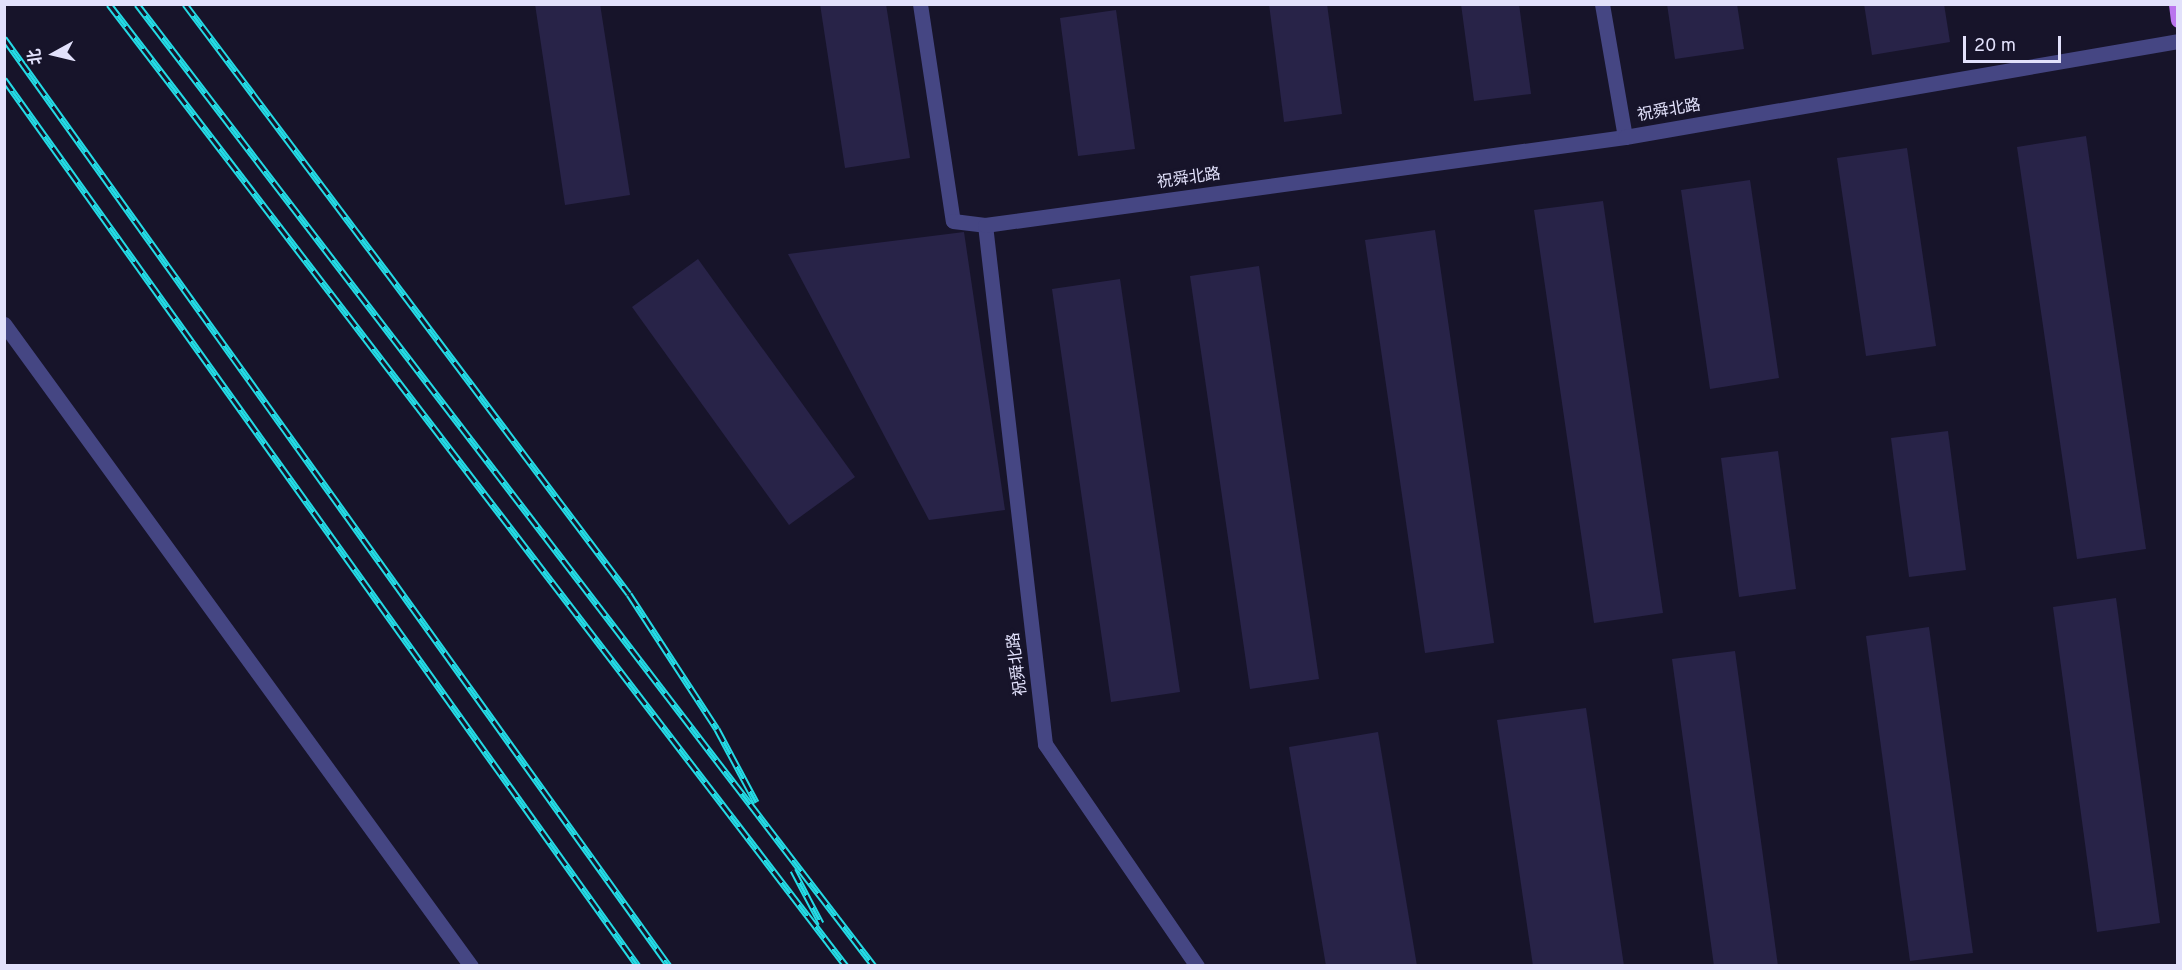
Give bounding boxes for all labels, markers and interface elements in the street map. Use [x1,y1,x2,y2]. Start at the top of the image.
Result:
north arrow [24,24,84,84]
scale bar [1966,24,2064,62]
text: 20 m [1974,35,2016,58]
text: 北 [25,47,47,66]
street label: 祝舜北路 [1636,96,1702,126]
street label: 祝舜北路 [1156,165,1222,193]
street label: 祝舜北路 [1005,631,1031,697]

